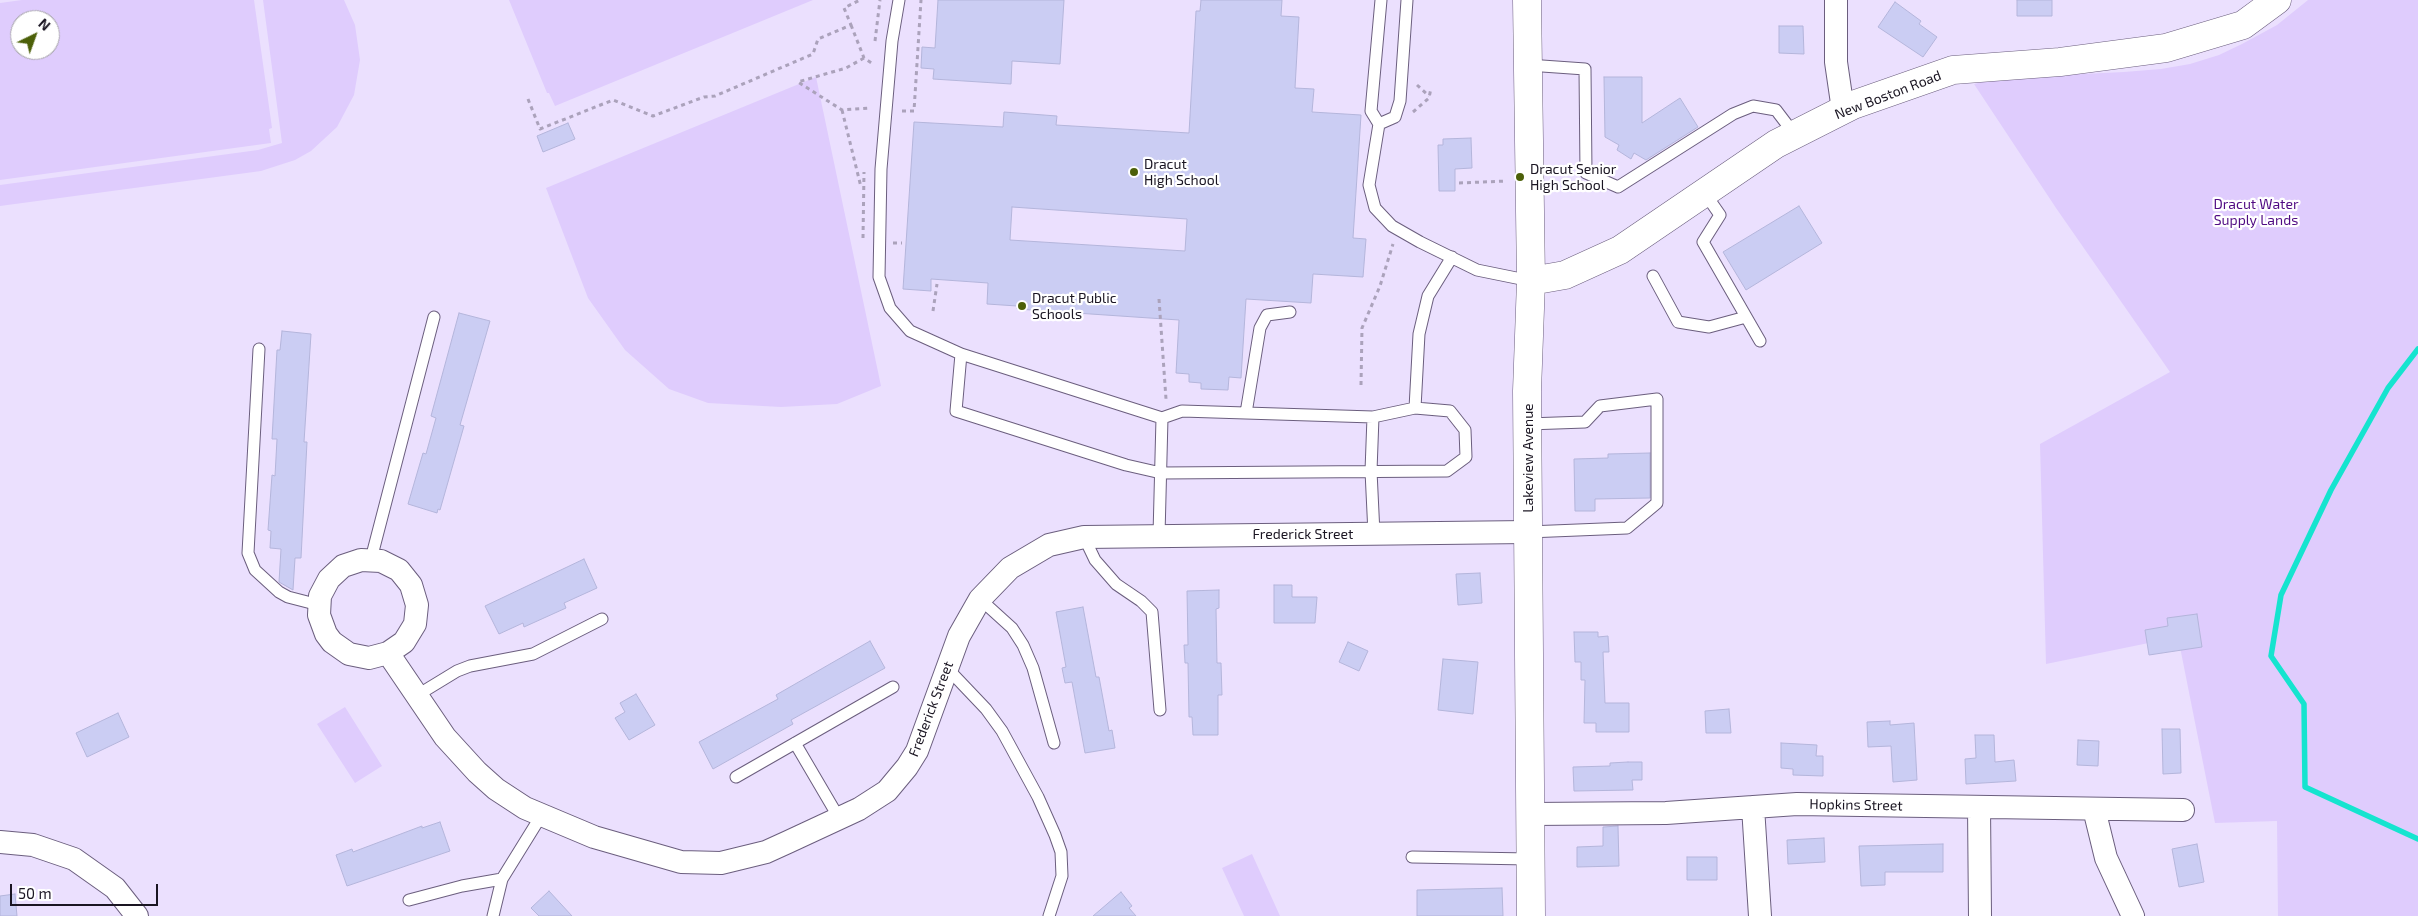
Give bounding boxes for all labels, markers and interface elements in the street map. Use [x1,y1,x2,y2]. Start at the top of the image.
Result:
north arrow [10,10,60,60]
text: N [35,15,54,34]
street label: New Boston Road [1832,67,1944,123]
place label: Dracut High School [1144,156,1219,188]
place label: Dracut Senior High School [1530,161,1616,193]
marker: Dracut High School [1128,166,1140,178]
marker: Dracut Senior High School [1514,171,1526,183]
park label: Dracut Water Supply Lands [2213,196,2299,228]
place label: Dracut Public Schools [1032,290,1117,322]
marker: Dracut Public Schools [1016,300,1028,312]
street label: Lakeview Avenue [1520,403,1536,513]
street label: Frederick Street [1253,526,1353,542]
street label: Frederick Street [905,659,957,759]
street label: Hopkins Street [1809,796,1903,814]
scale bar [12,874,160,906]
text: 50 m [18,884,52,902]

